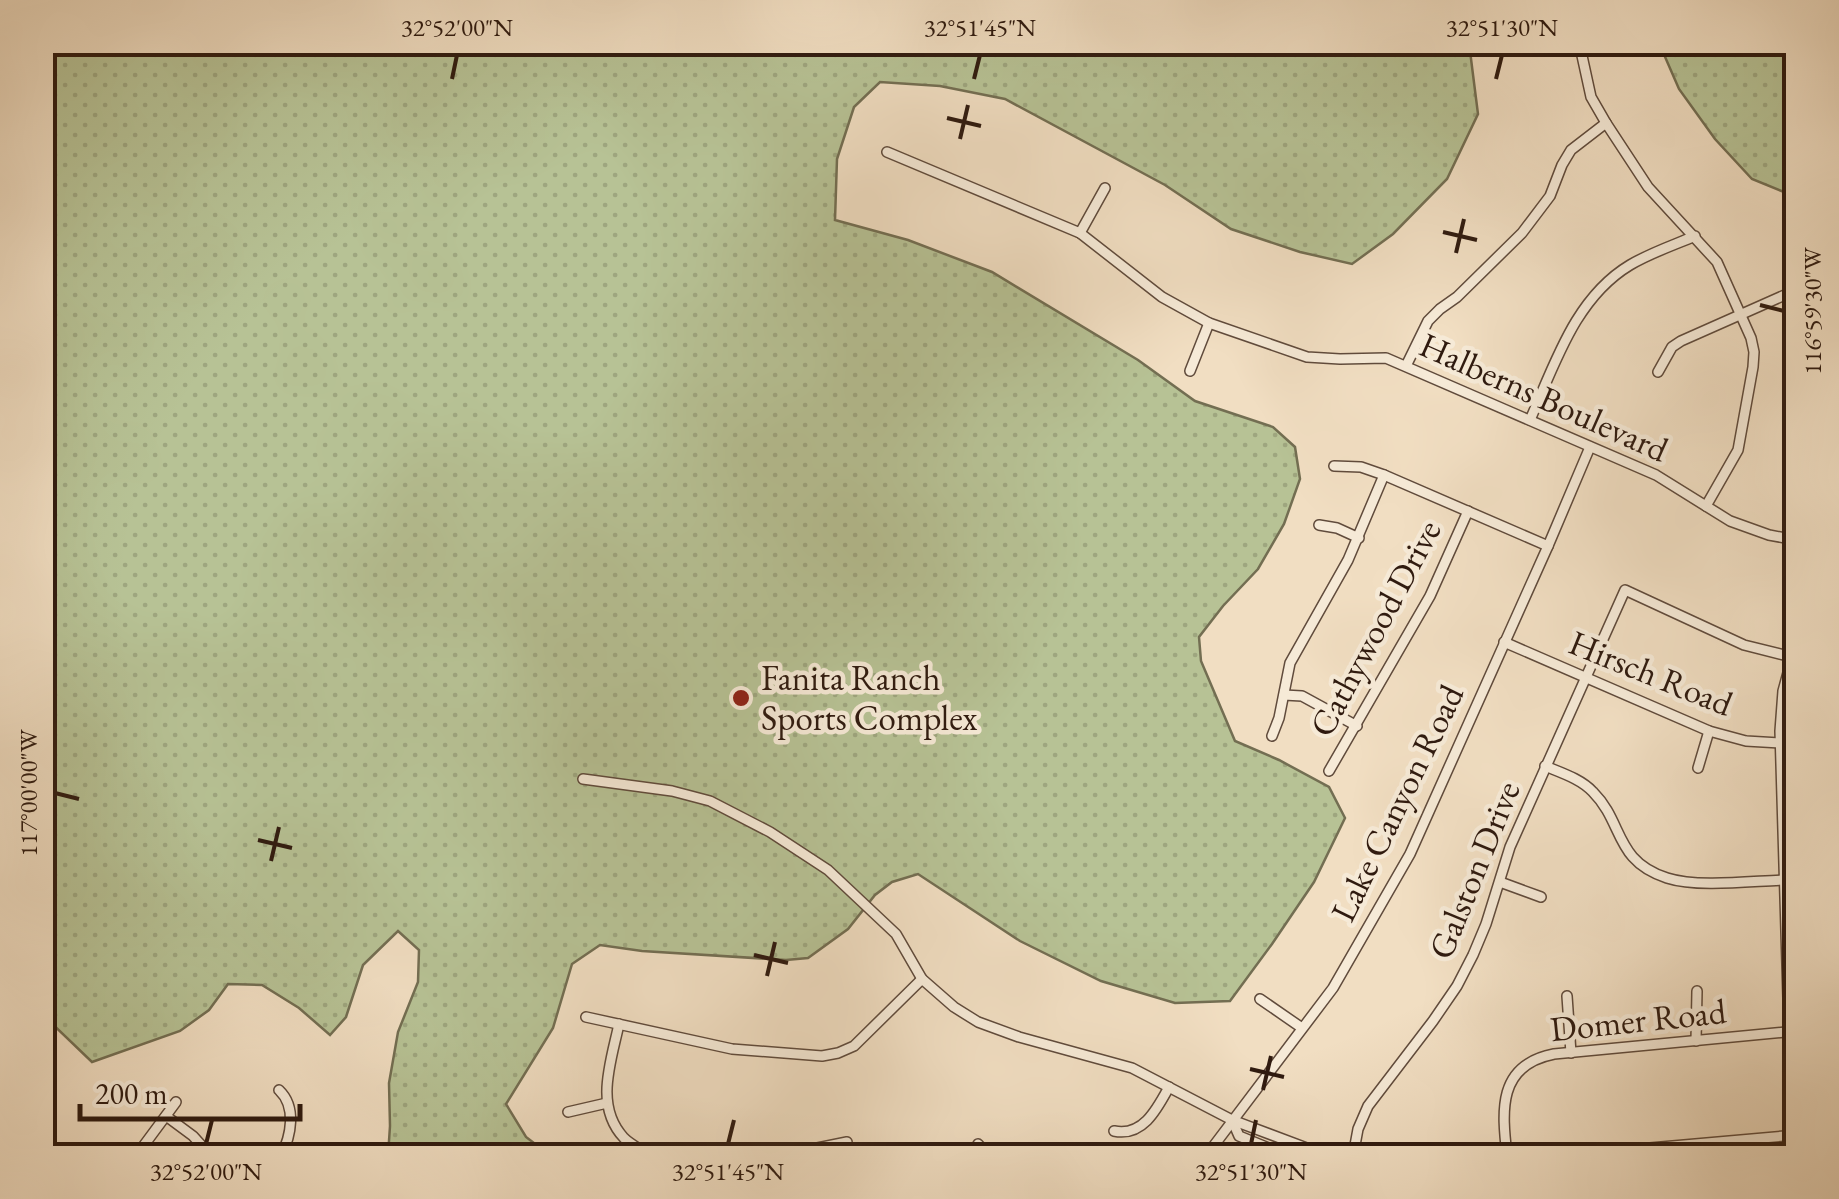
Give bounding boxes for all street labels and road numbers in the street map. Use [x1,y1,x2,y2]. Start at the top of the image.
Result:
street label: Halberns Boulevard [1413,322,1676,472]
street label: Cathywood Drive [1299,512,1451,744]
street label: Hirsch Road [1563,619,1740,726]
street label: Lake Canyon Road [1320,677,1473,929]
street label: Galston Drive [1418,774,1530,965]
street label: Domer Road [1548,988,1728,1051]

